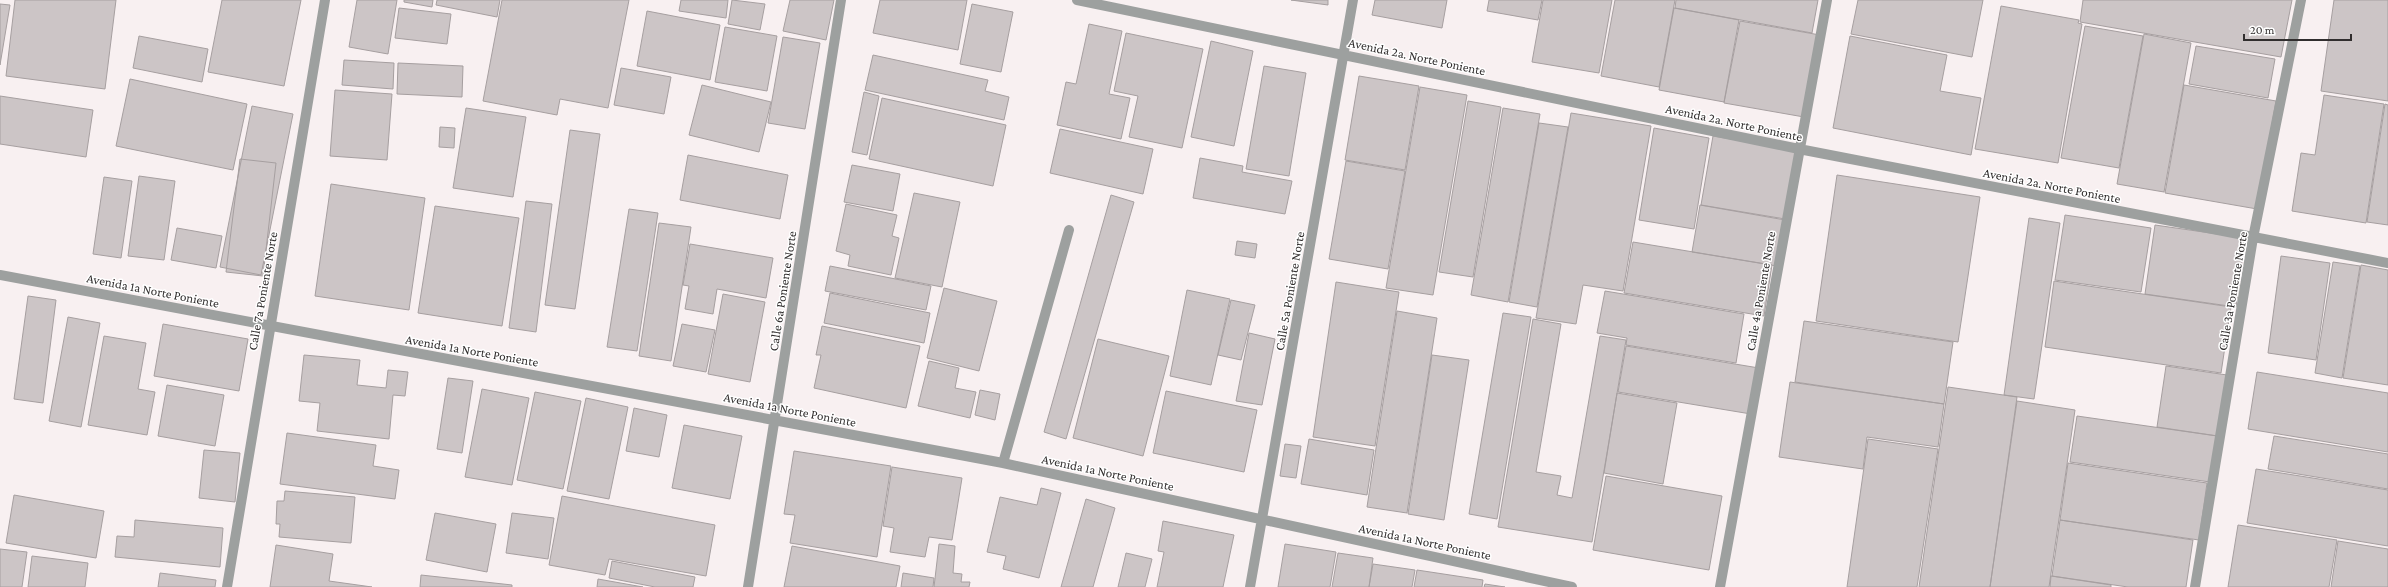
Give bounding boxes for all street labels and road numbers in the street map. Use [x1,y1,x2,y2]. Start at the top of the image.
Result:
street label: Avenida 2a. Norte Poniente [1347,35,1487,78]
street label: Avenida 2a. Norte Poniente [1664,101,1804,144]
street label: Avenida 2a. Norte Poniente [1982,165,2122,206]
street label: Calle 7a Poniente Norte [245,230,280,352]
street label: Calle 6a Poniente Norte [766,230,799,352]
street label: Calle 5a Poniente Norte [1272,230,1307,352]
street label: Calle 4a Poniente Norte [1743,230,1778,352]
street label: Calle 3a Poniente Norte [2215,230,2250,352]
street label: Avenida 1a Norte Poniente [85,270,221,311]
street label: Avenida 1a Norte Poniente [404,331,540,370]
street label: Avenida 1a Norte Poniente [722,389,858,430]
street label: Avenida 1a Norte Poniente [1040,451,1176,494]
street label: Avenida 1a Norte Poniente [1357,520,1493,563]

